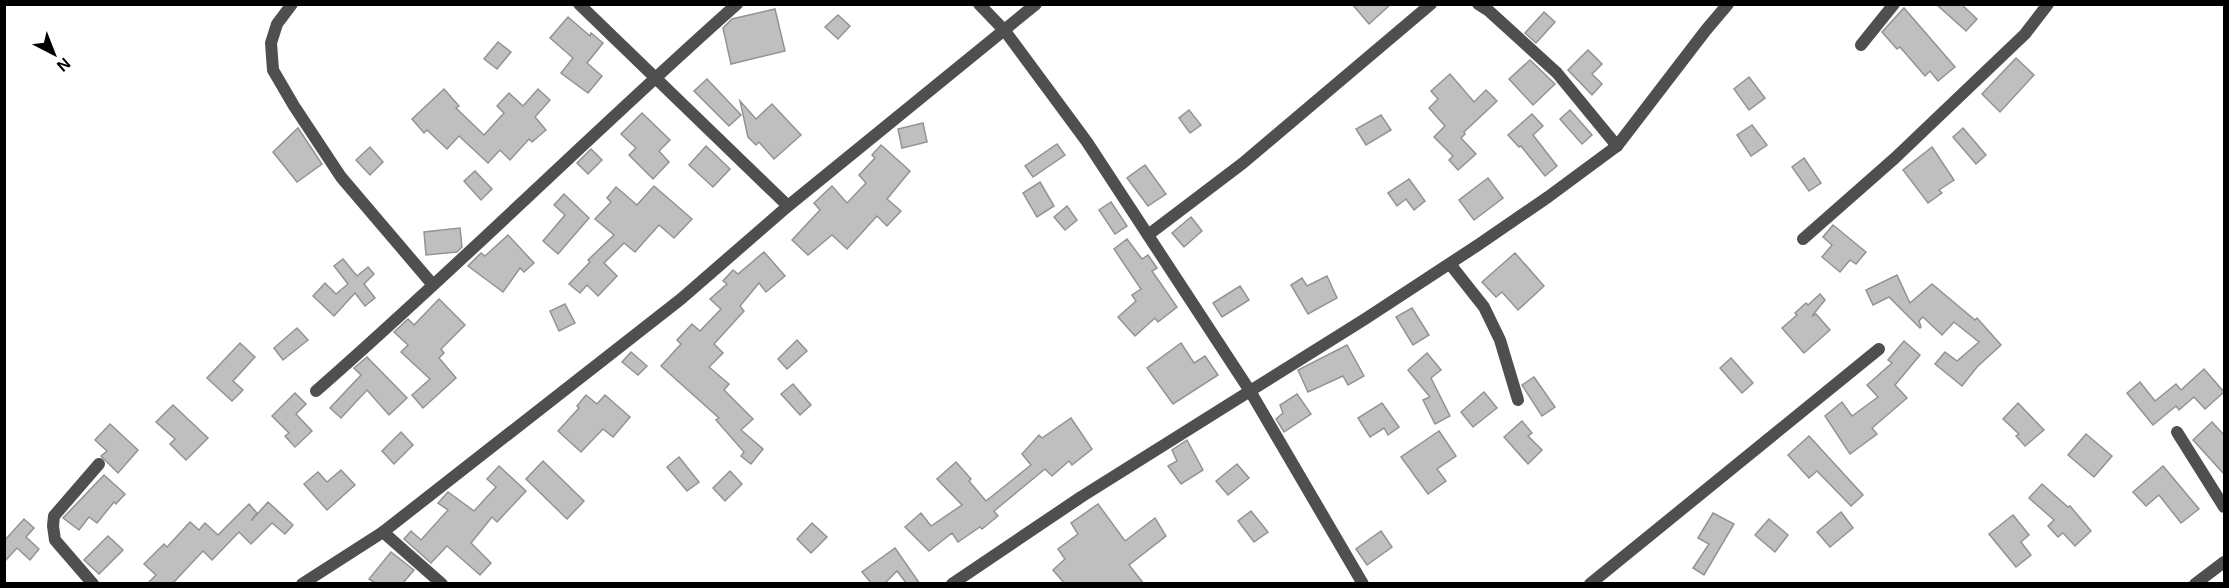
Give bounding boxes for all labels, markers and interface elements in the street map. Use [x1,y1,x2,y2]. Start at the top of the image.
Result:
north arrow [24,24,84,84]
text: N [54,55,74,75]

